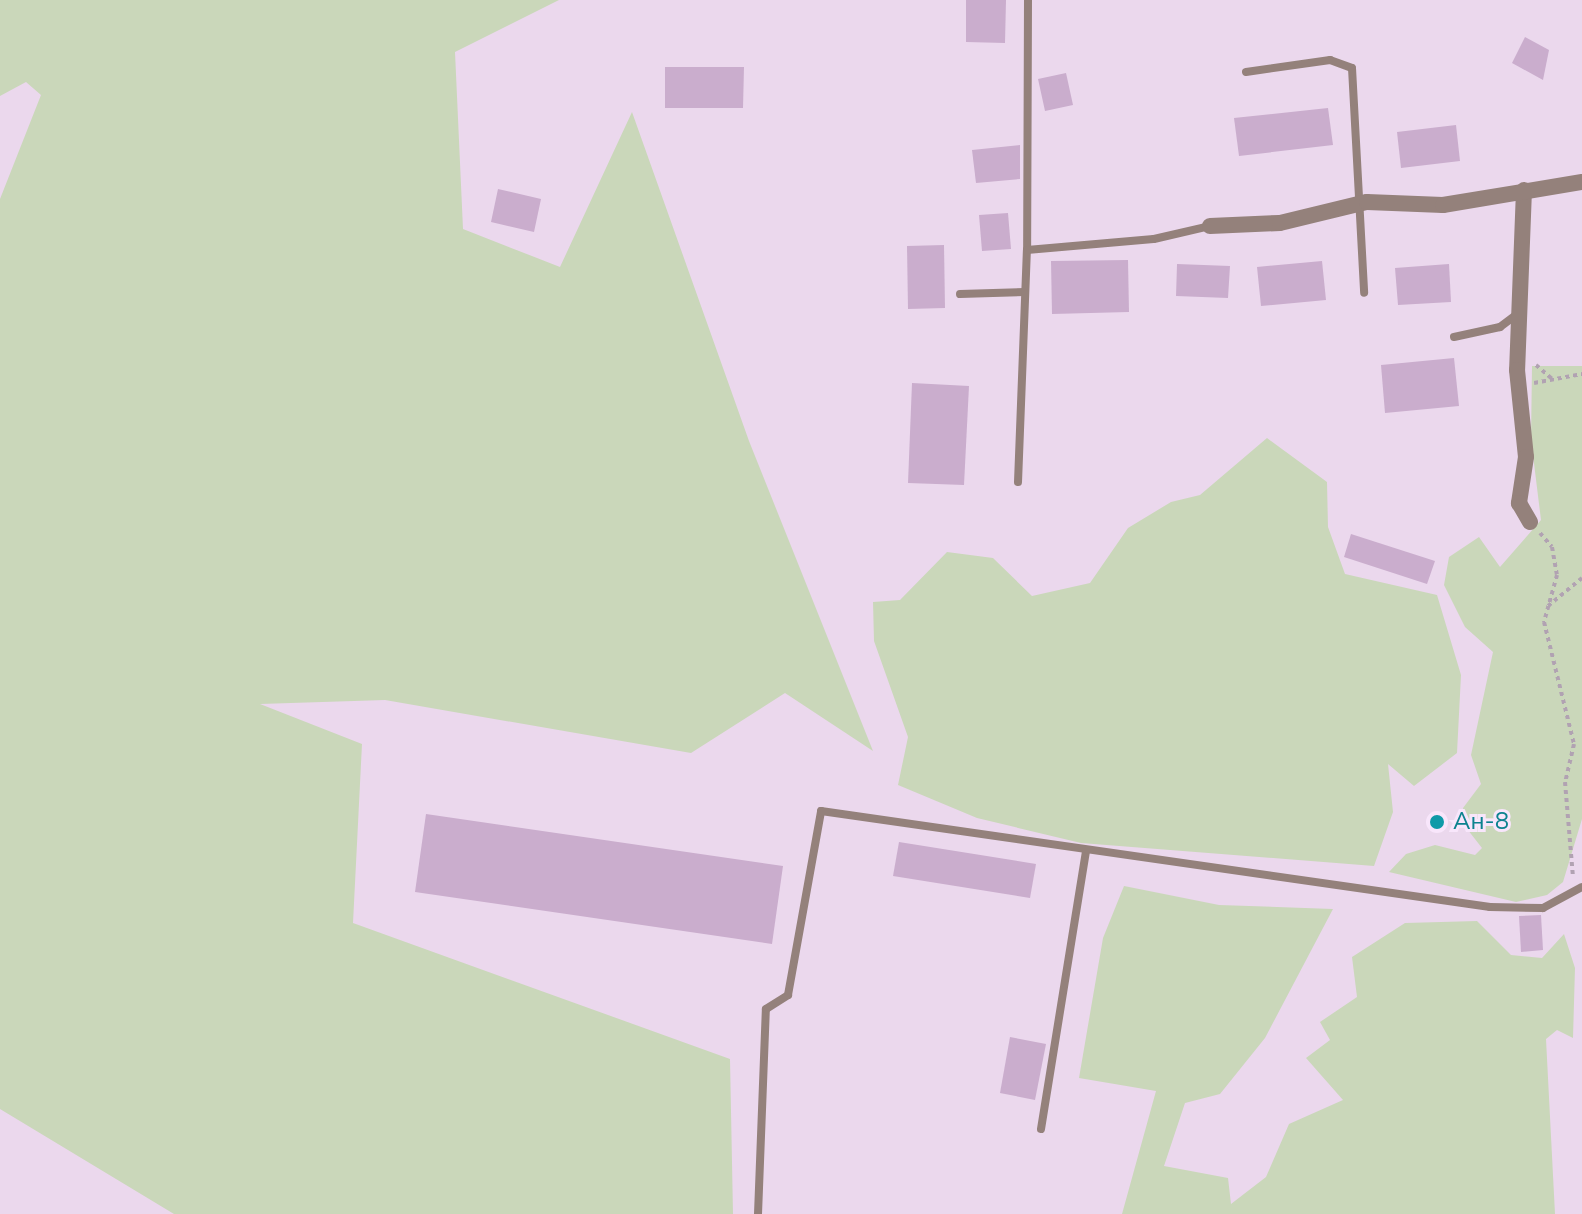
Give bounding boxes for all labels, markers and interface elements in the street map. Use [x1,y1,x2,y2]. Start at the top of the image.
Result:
place label: Ан-8 [1453,808,1509,836]
marker: Ан-8 [1428,813,1446,831]

